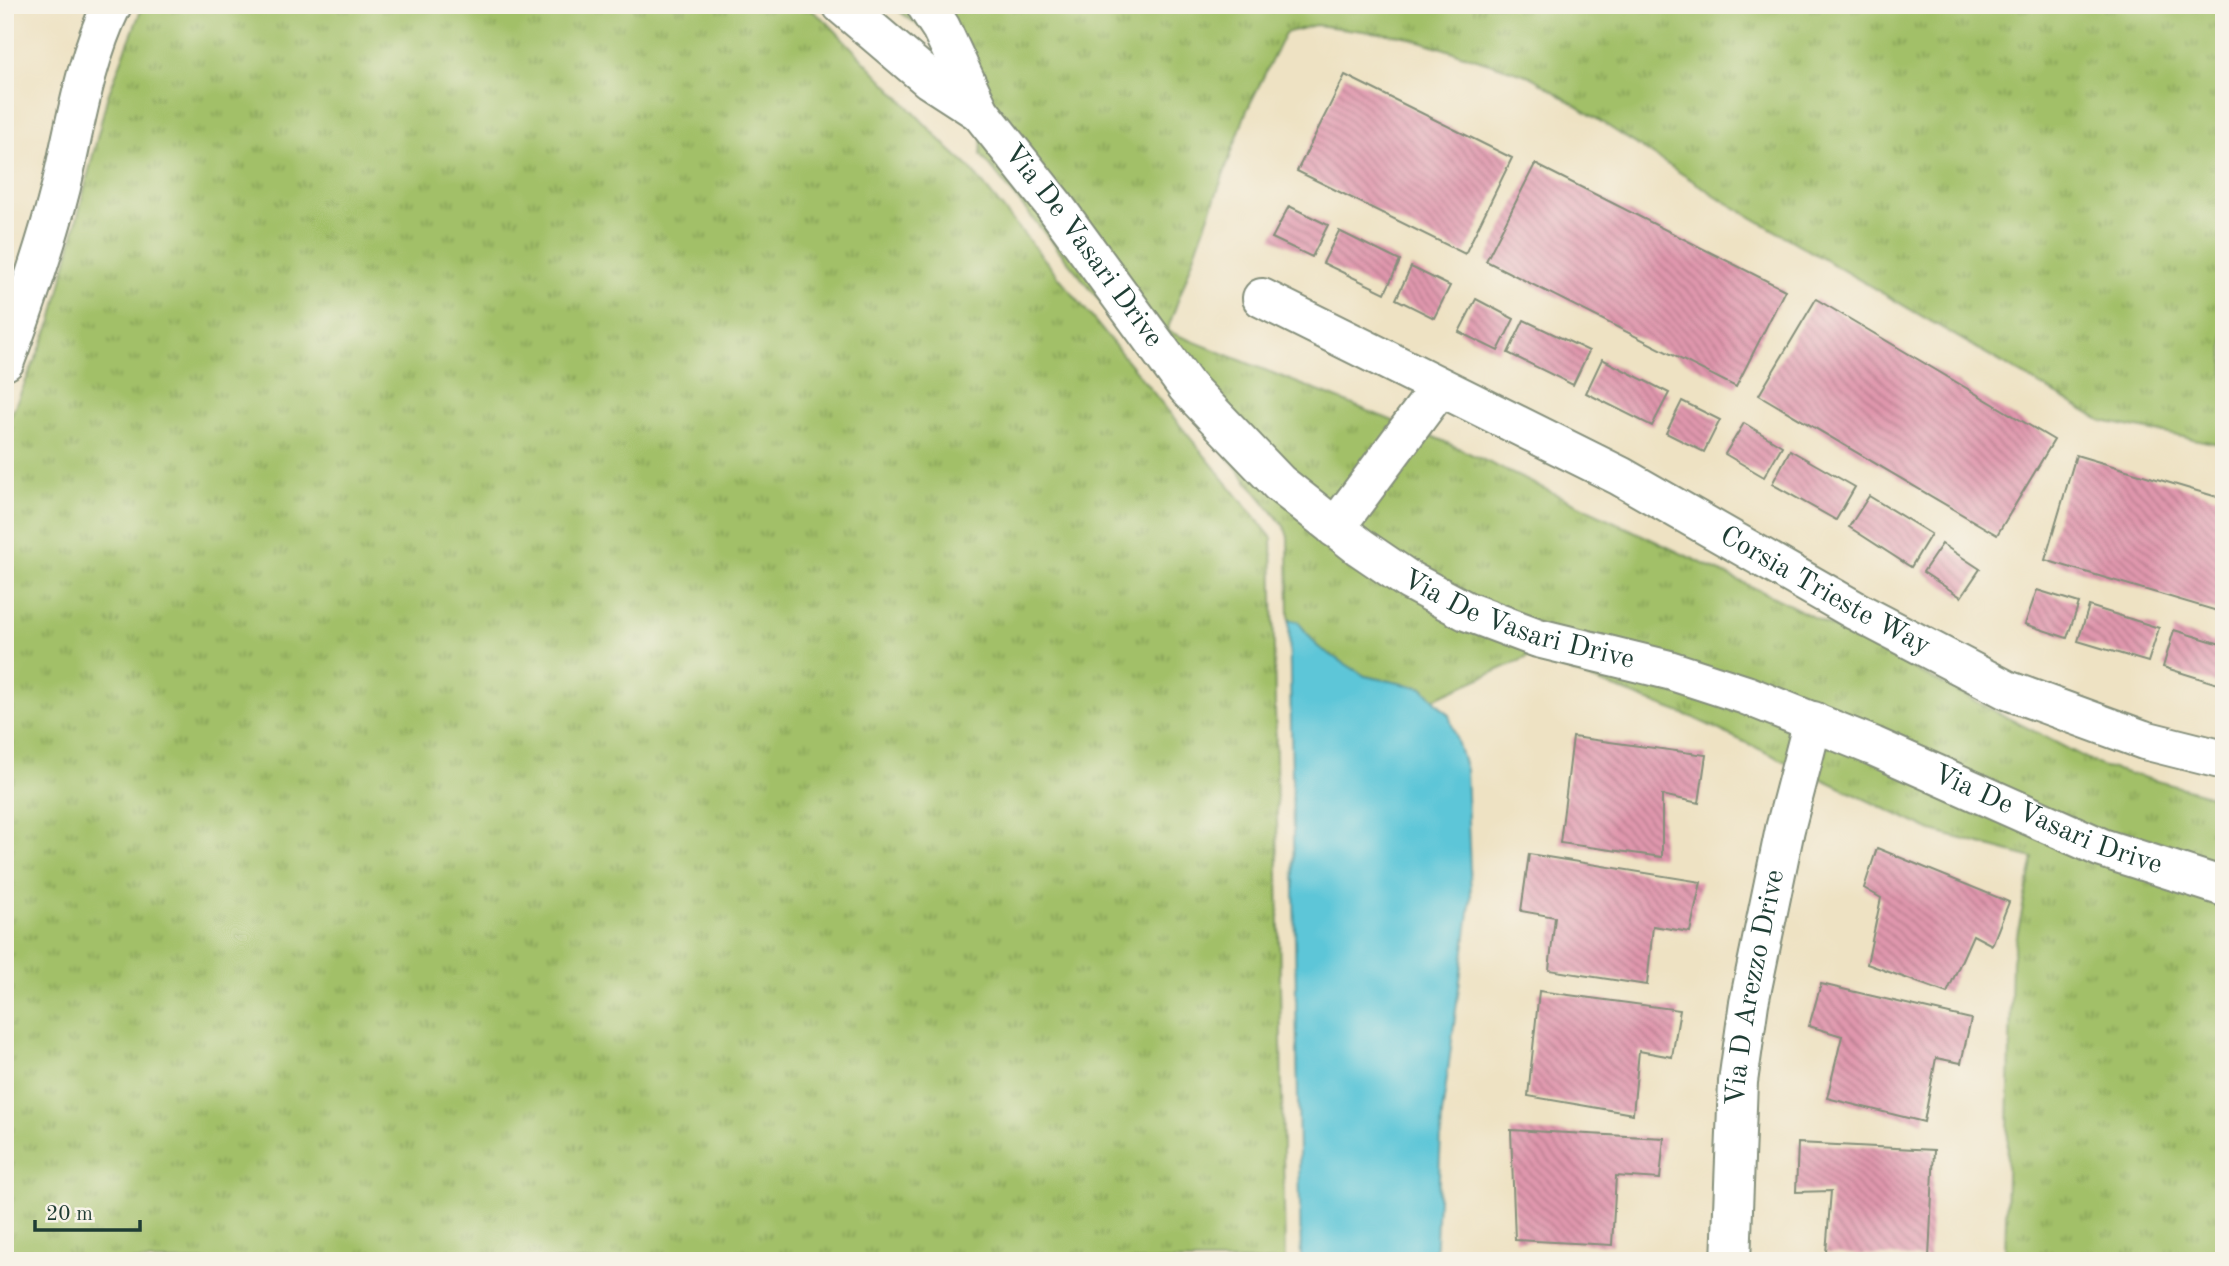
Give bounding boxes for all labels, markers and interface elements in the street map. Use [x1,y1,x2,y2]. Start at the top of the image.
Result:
street label: Via De Vasari Drive [998,139,1167,353]
street label: Corsia Trieste Way [1715,522,1935,661]
street label: Via De Vasari Drive [1397,565,1637,675]
street label: Via De Vasari Drive [1929,761,2165,880]
street label: Via D Arezzo Drive [1723,867,1790,1106]
scale bar [35,1189,140,1233]
text: 20 m [46,1204,93,1225]

